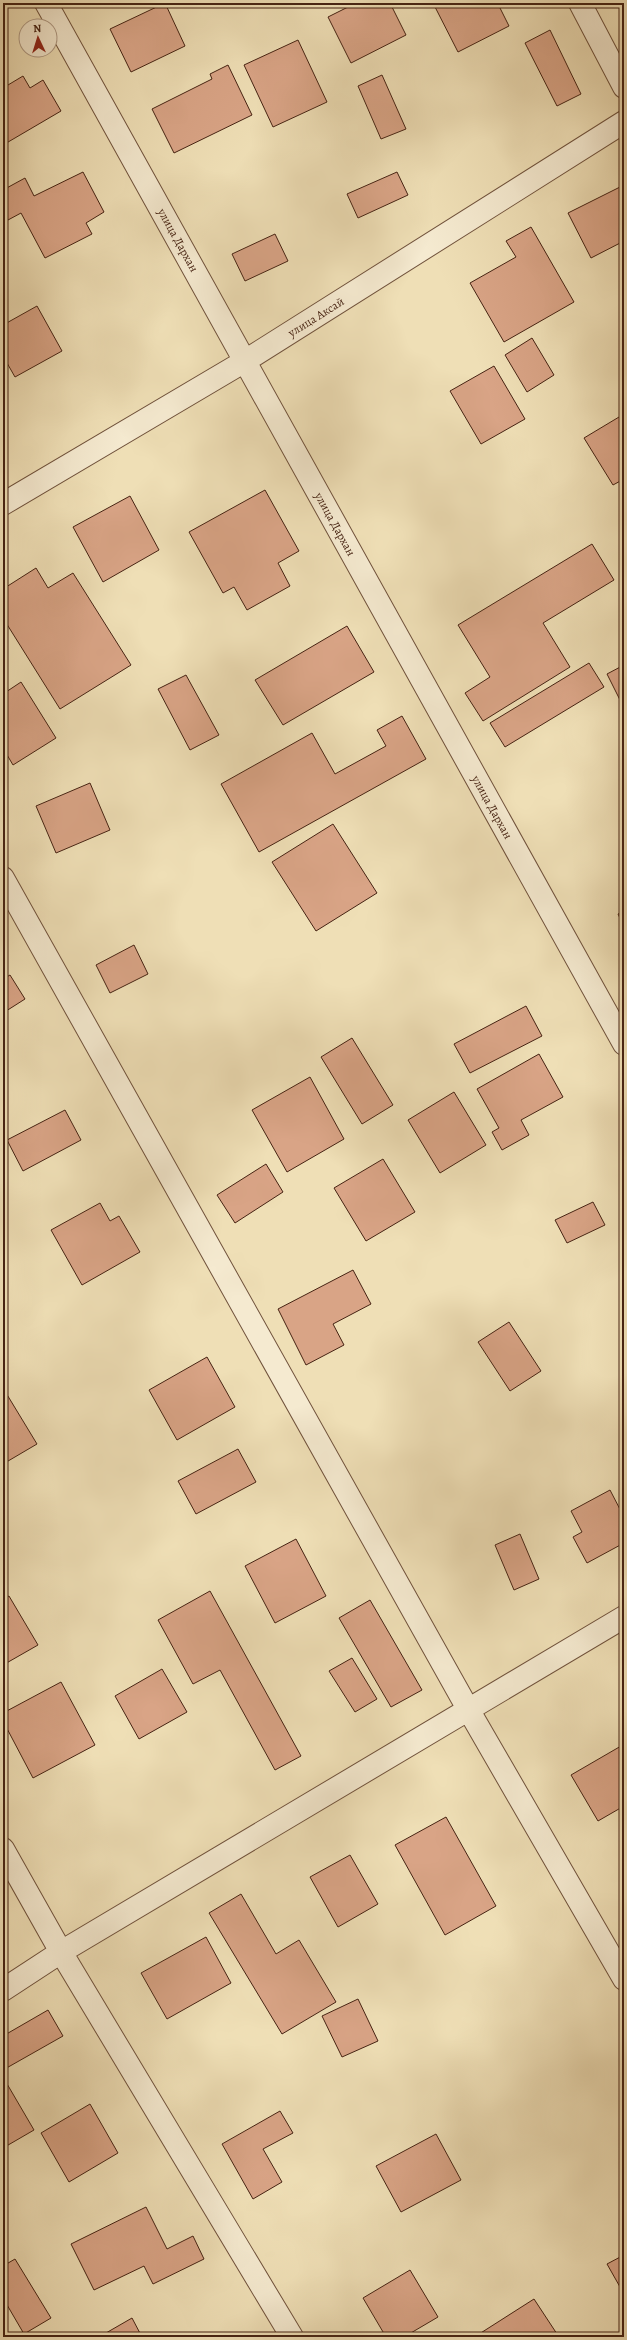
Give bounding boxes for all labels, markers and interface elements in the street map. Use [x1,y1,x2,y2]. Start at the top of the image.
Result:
north arrow [18,18,58,58]
text: N [33,21,42,36]
street label: улица Дархан [153,204,202,275]
street label: улица Аксай [284,293,347,341]
street label: улица Дархан [310,488,359,559]
street label: улица Дархан [467,771,516,842]

